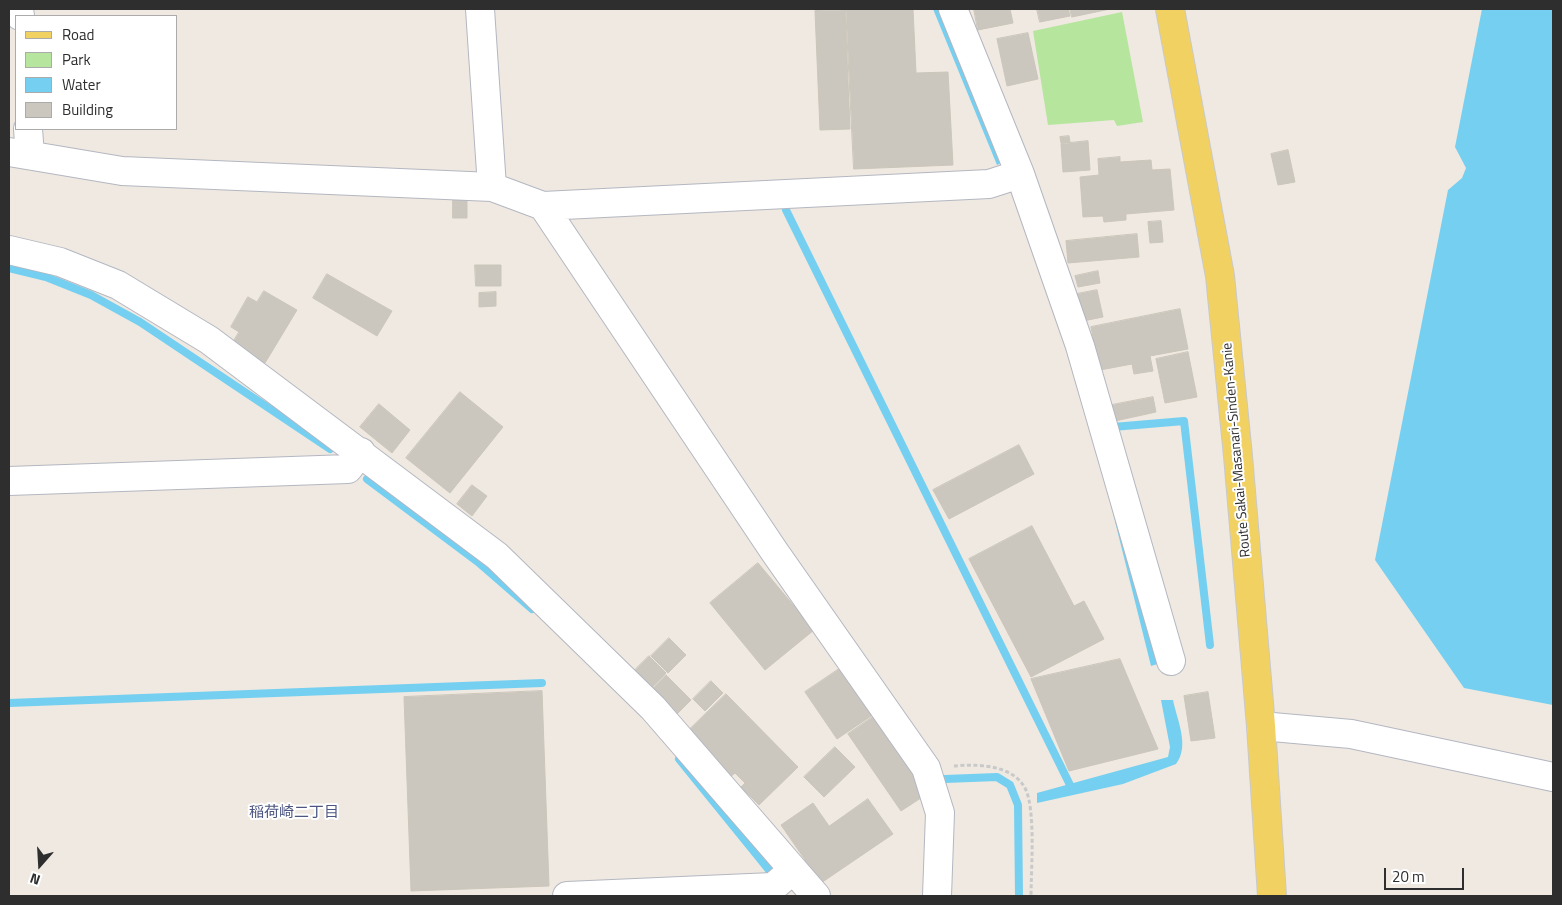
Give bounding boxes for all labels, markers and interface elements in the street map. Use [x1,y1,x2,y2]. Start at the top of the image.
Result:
legend [15,15,178,130]
text: Road [62,23,94,46]
text: Park [62,48,91,71]
text: Water [62,73,101,96]
text: Building [62,98,113,121]
street label: Route Sakai-Masanari-Sinden-Kanie [1219,342,1255,558]
district label: 稲荷崎二丁目 [249,804,339,822]
north arrow [15,840,65,890]
scale bar [1387,858,1467,890]
text: 20 m [1392,865,1425,888]
text: N [27,868,43,891]

